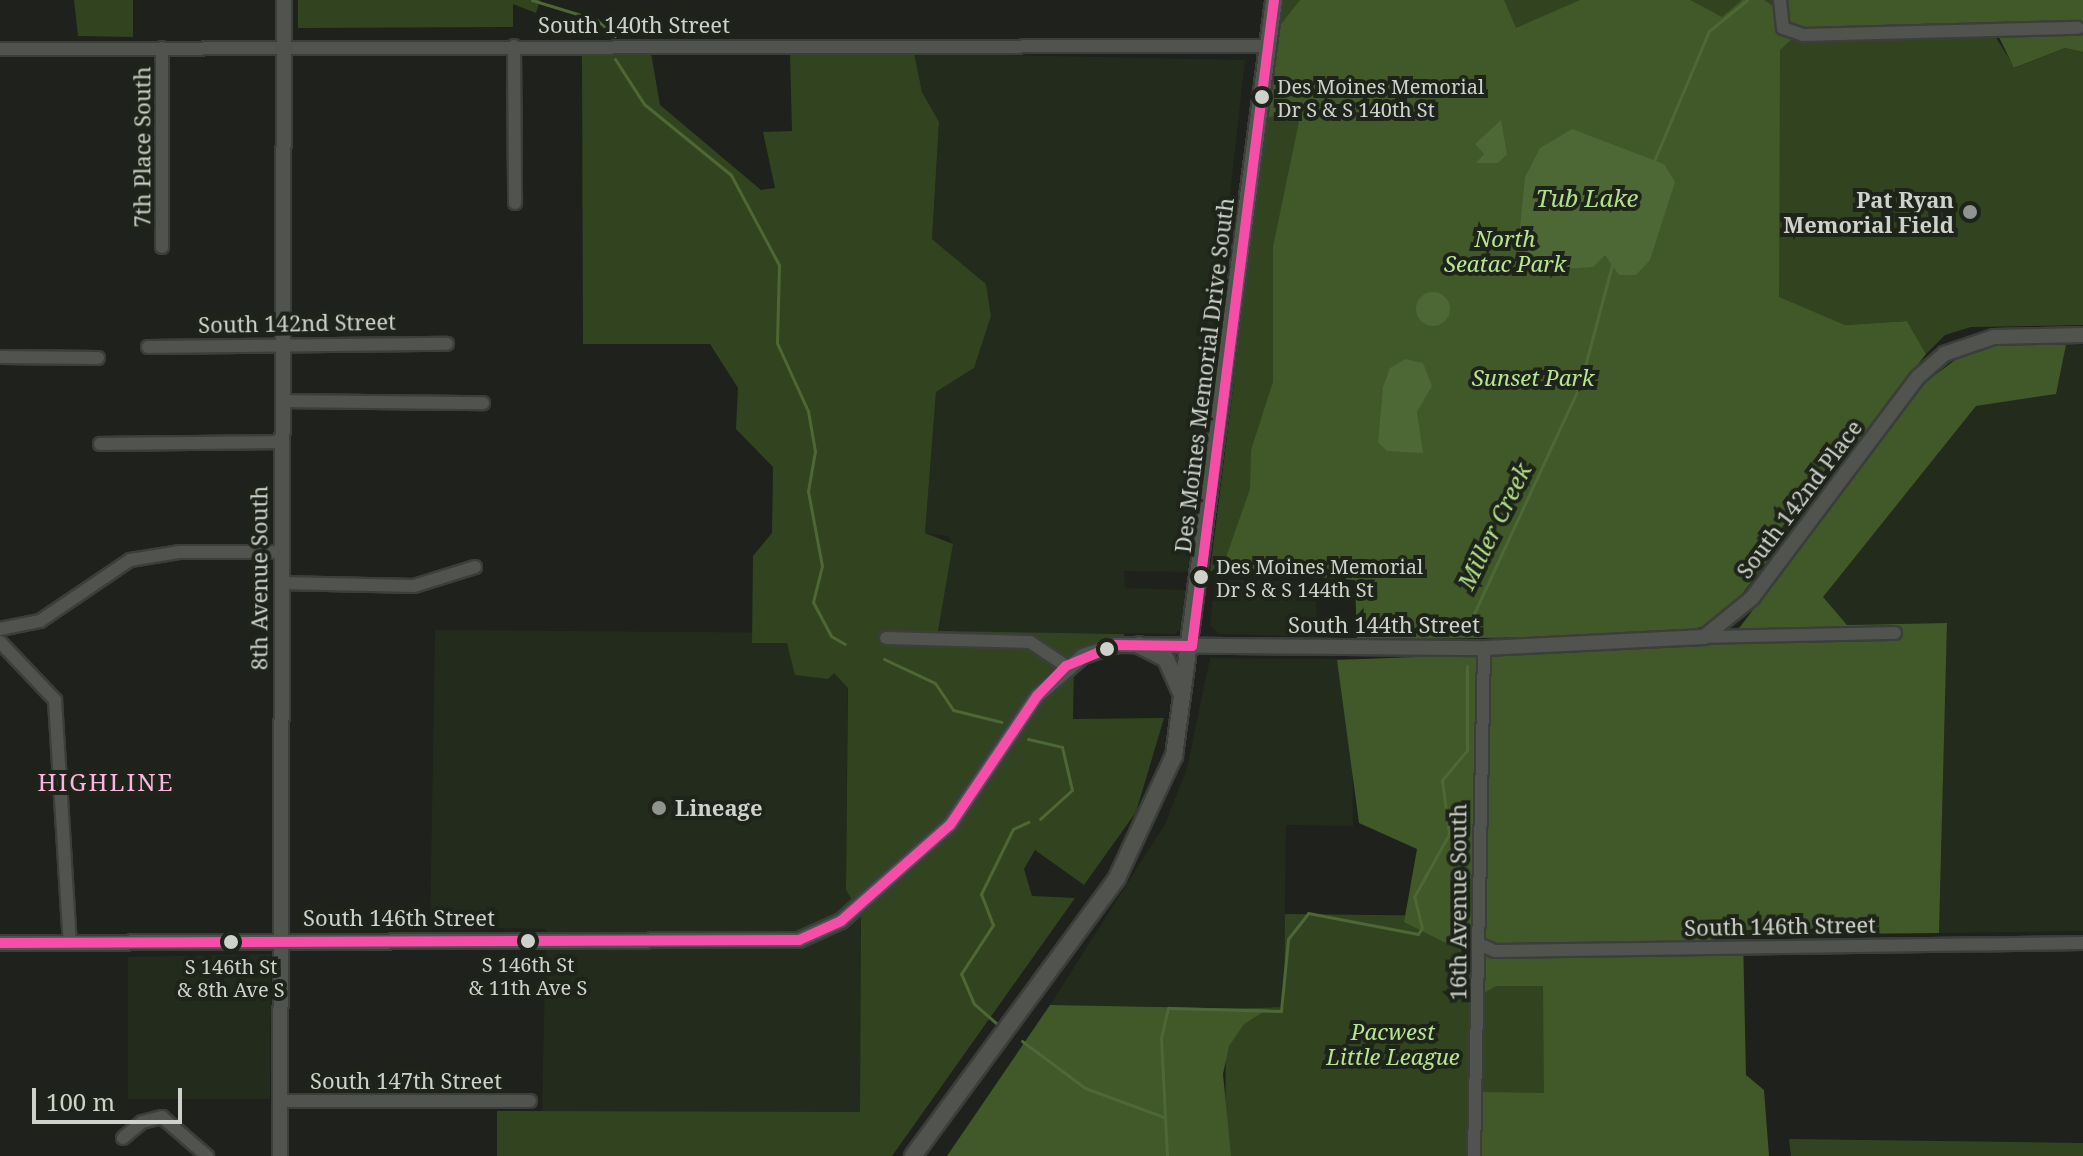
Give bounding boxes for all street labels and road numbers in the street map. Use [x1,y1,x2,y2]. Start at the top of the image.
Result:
street label: South 140th Street [538,12,730,38]
street label: 7th Place South [129,67,155,227]
street label: Des Moines Memorial Drive South [1169,196,1239,554]
street label: South 142nd Street [198,308,396,338]
street label: South 142nd Place [1731,415,1867,583]
street label: 8th Avenue South [246,486,272,670]
street label: South 144th Street [1288,612,1480,638]
street label: 16th Avenue South [1445,804,1471,1000]
street label: South 146th Street [303,905,495,931]
street label: South 146th Street [1684,911,1876,941]
street label: South 147th Street [310,1068,502,1094]

